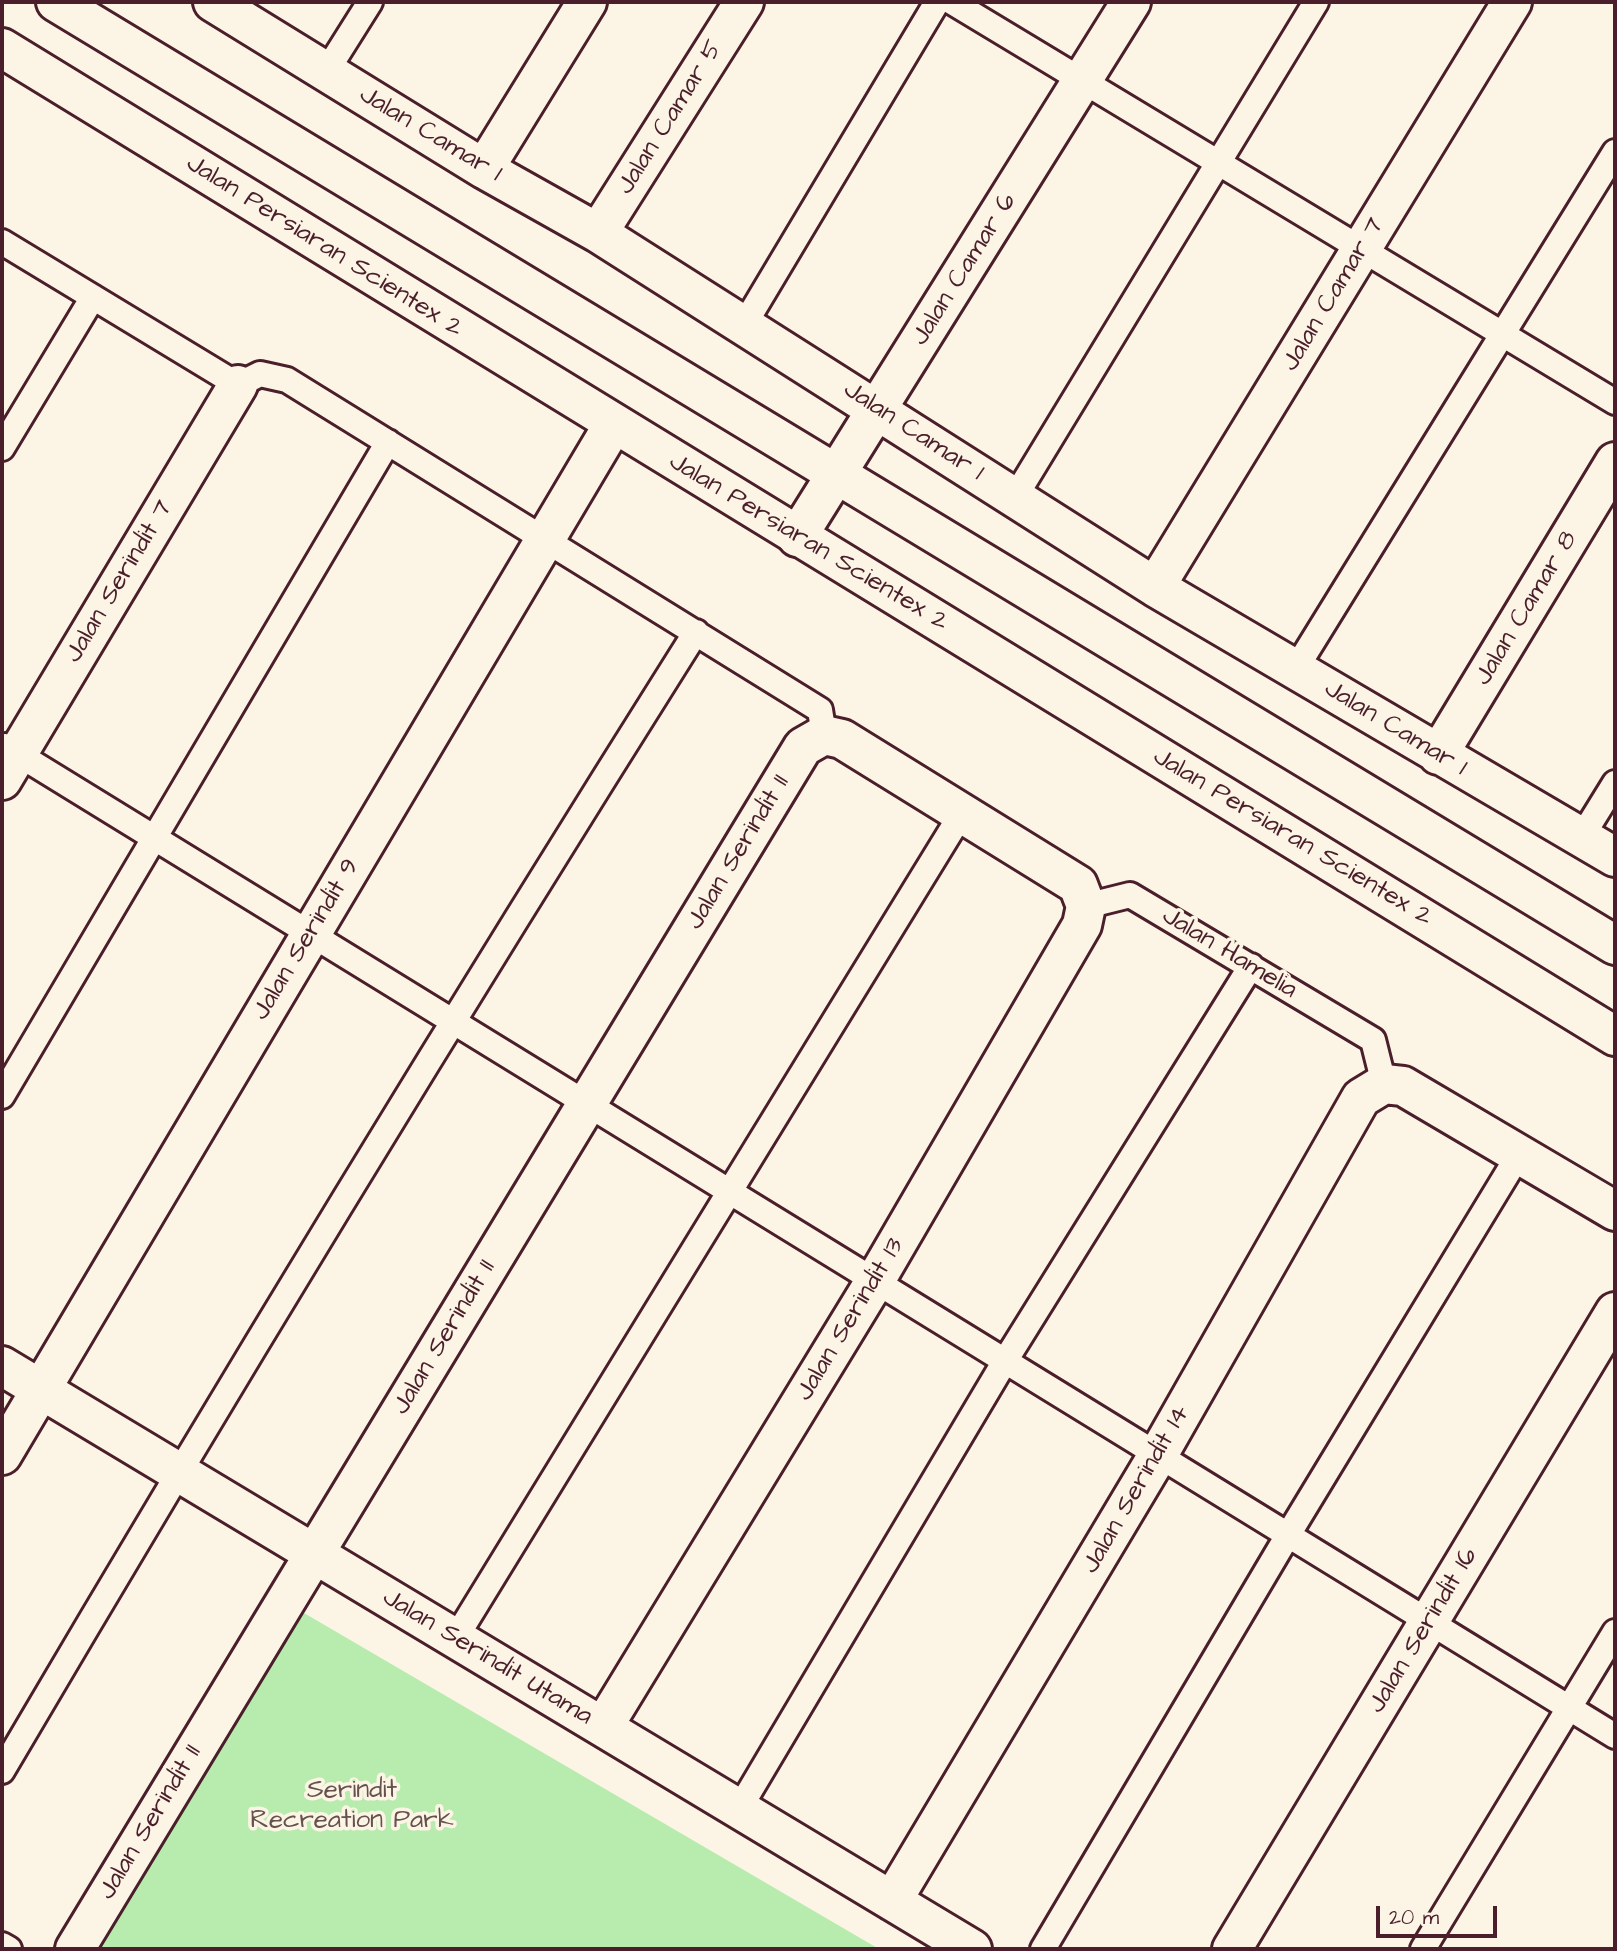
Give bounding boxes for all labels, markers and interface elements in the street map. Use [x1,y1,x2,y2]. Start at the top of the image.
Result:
street label: Jalan Camar 5 [611,35,731,201]
street label: Jalan Camar 1 [353,80,507,190]
street label: Jalan Persiaran Scientex 2 [180,149,468,345]
street label: Jalan Camar 6 [906,188,1024,352]
street label: Jalan Camar 7 [1276,213,1392,377]
street label: Jalan Camar 1 [837,375,989,489]
street label: Jalan Persiaran Scientex 2 [663,447,953,639]
street label: Jalan Serindit 7 [59,495,181,669]
street label: Jalan Camar 8 [1469,526,1585,692]
street label: Jalan Camar 1 [1318,674,1472,784]
street label: Jalan Persiaran Scientex 2 [1147,742,1437,934]
street label: Jalan Serindit 11 [681,770,797,936]
street label: Jalan Serindit 9 [247,854,367,1026]
street label: Jalan Hamelia [1156,901,1302,1007]
street label: Jalan Serindit 13 [790,1233,912,1407]
street label: Jalan Serindit 11 [387,1255,503,1421]
street label: Jalan Serindit 14 [1076,1400,1198,1580]
street label: Jalan Serindit 16 [1362,1543,1486,1719]
street label: Jalan Serindit Utama [376,1583,598,1733]
street label: Jalan Serindit 11 [93,1740,209,1906]
park label: Serindit Recreation Park [250,1776,454,1838]
scale bar [1379,1892,1500,1936]
text: 20 m [1389,1903,1439,1932]

